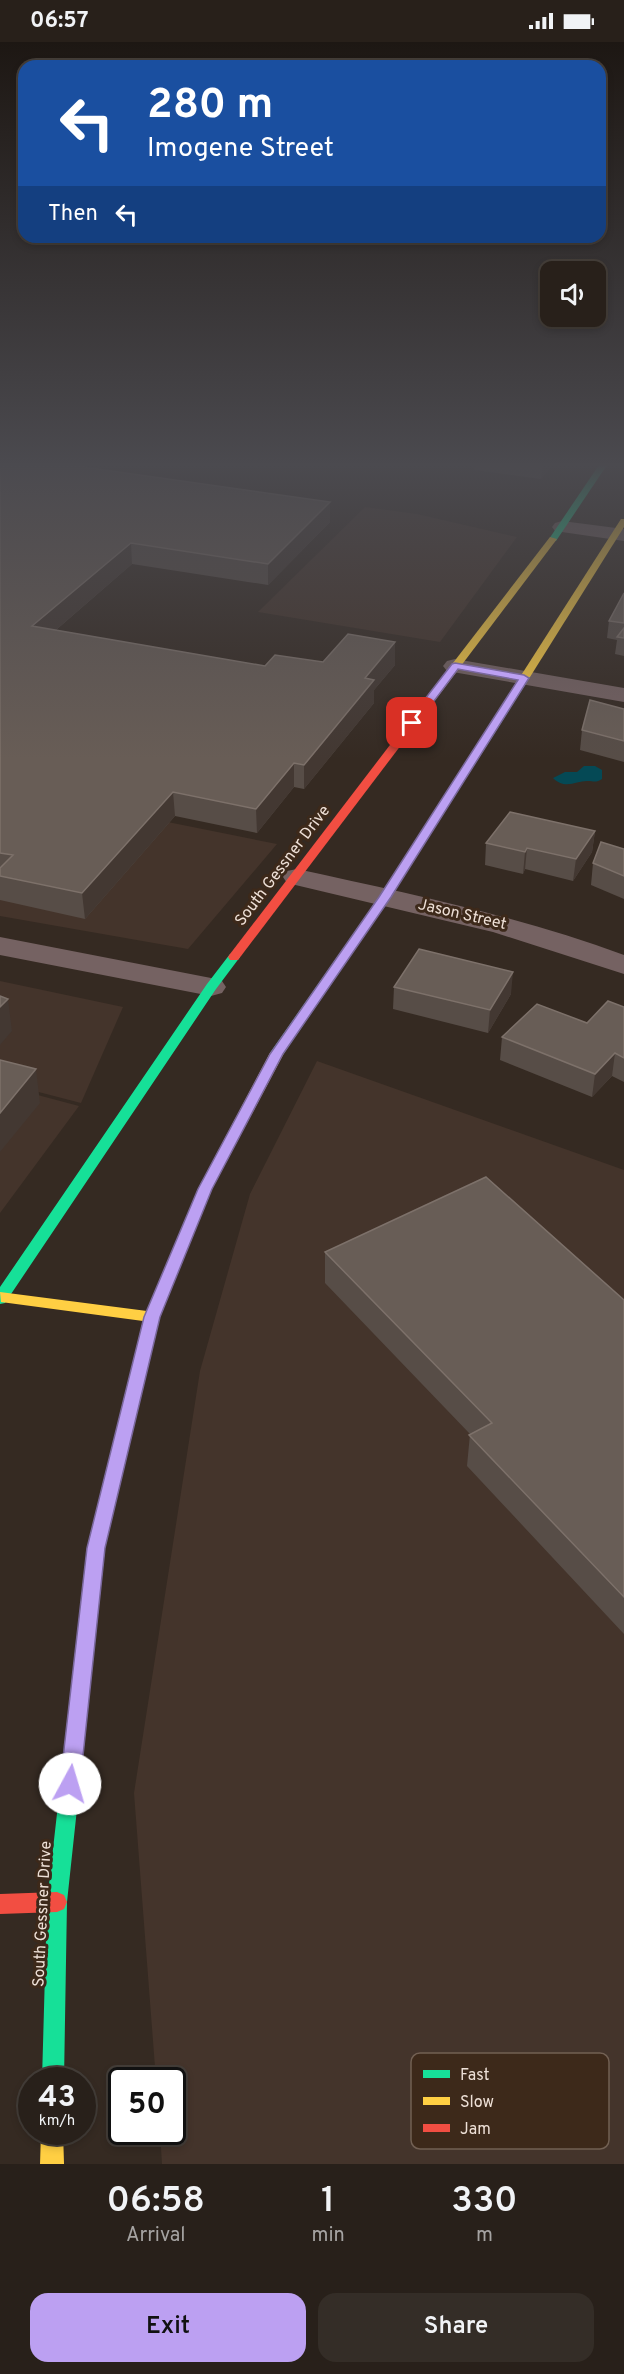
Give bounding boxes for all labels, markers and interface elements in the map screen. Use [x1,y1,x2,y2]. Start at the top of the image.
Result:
text: 06:57 [30,8,89,35]
text: 280 m [147,80,273,133]
icon: left [48,84,126,162]
text: Imogene Street [147,132,334,166]
icon: left [110,198,143,231]
text: Then [48,201,98,228]
map controls [540,261,606,327]
button: sound [540,261,606,327]
pin [386,697,437,748]
icon: arrive [395,706,428,739]
street label: South Gessner Drive [231,802,335,930]
street label: Jason Street [416,895,508,935]
position arrow [38,1752,102,1816]
street label: South Gessner Drive [29,1841,57,1987]
legend [411,2053,609,2149]
text: Fast [460,2066,490,2086]
speed limit sign: 50 [108,2067,186,2145]
text: 43 [38,2080,76,2117]
text: Slow [460,2093,494,2113]
text: km/h [39,2112,75,2131]
text: Jam [460,2120,491,2140]
text: 06:58 [107,2179,205,2225]
text: 1 [321,2179,335,2225]
text: 330 [451,2179,518,2225]
text: Arrival [126,2223,186,2249]
text: min [311,2223,345,2249]
text: m [476,2223,493,2249]
button: Exit [30,2293,306,2362]
button: Share [318,2293,594,2362]

